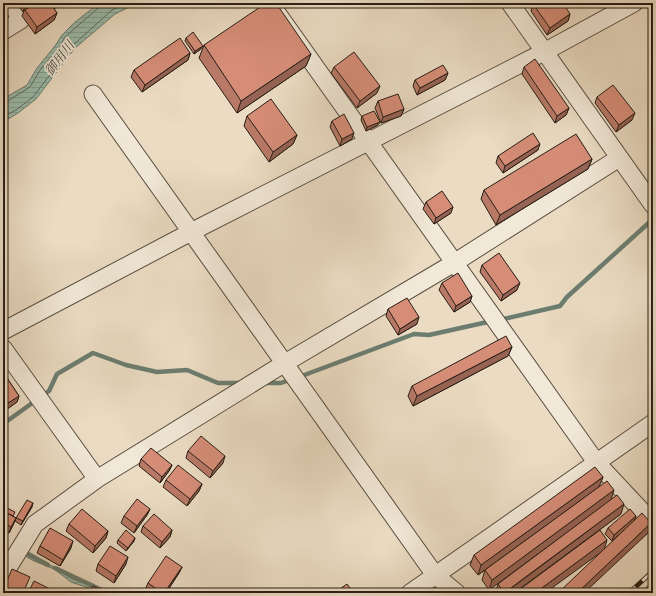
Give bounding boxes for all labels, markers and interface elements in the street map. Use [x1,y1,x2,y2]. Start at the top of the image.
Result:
water label: 御用川 [42,37,78,78]

